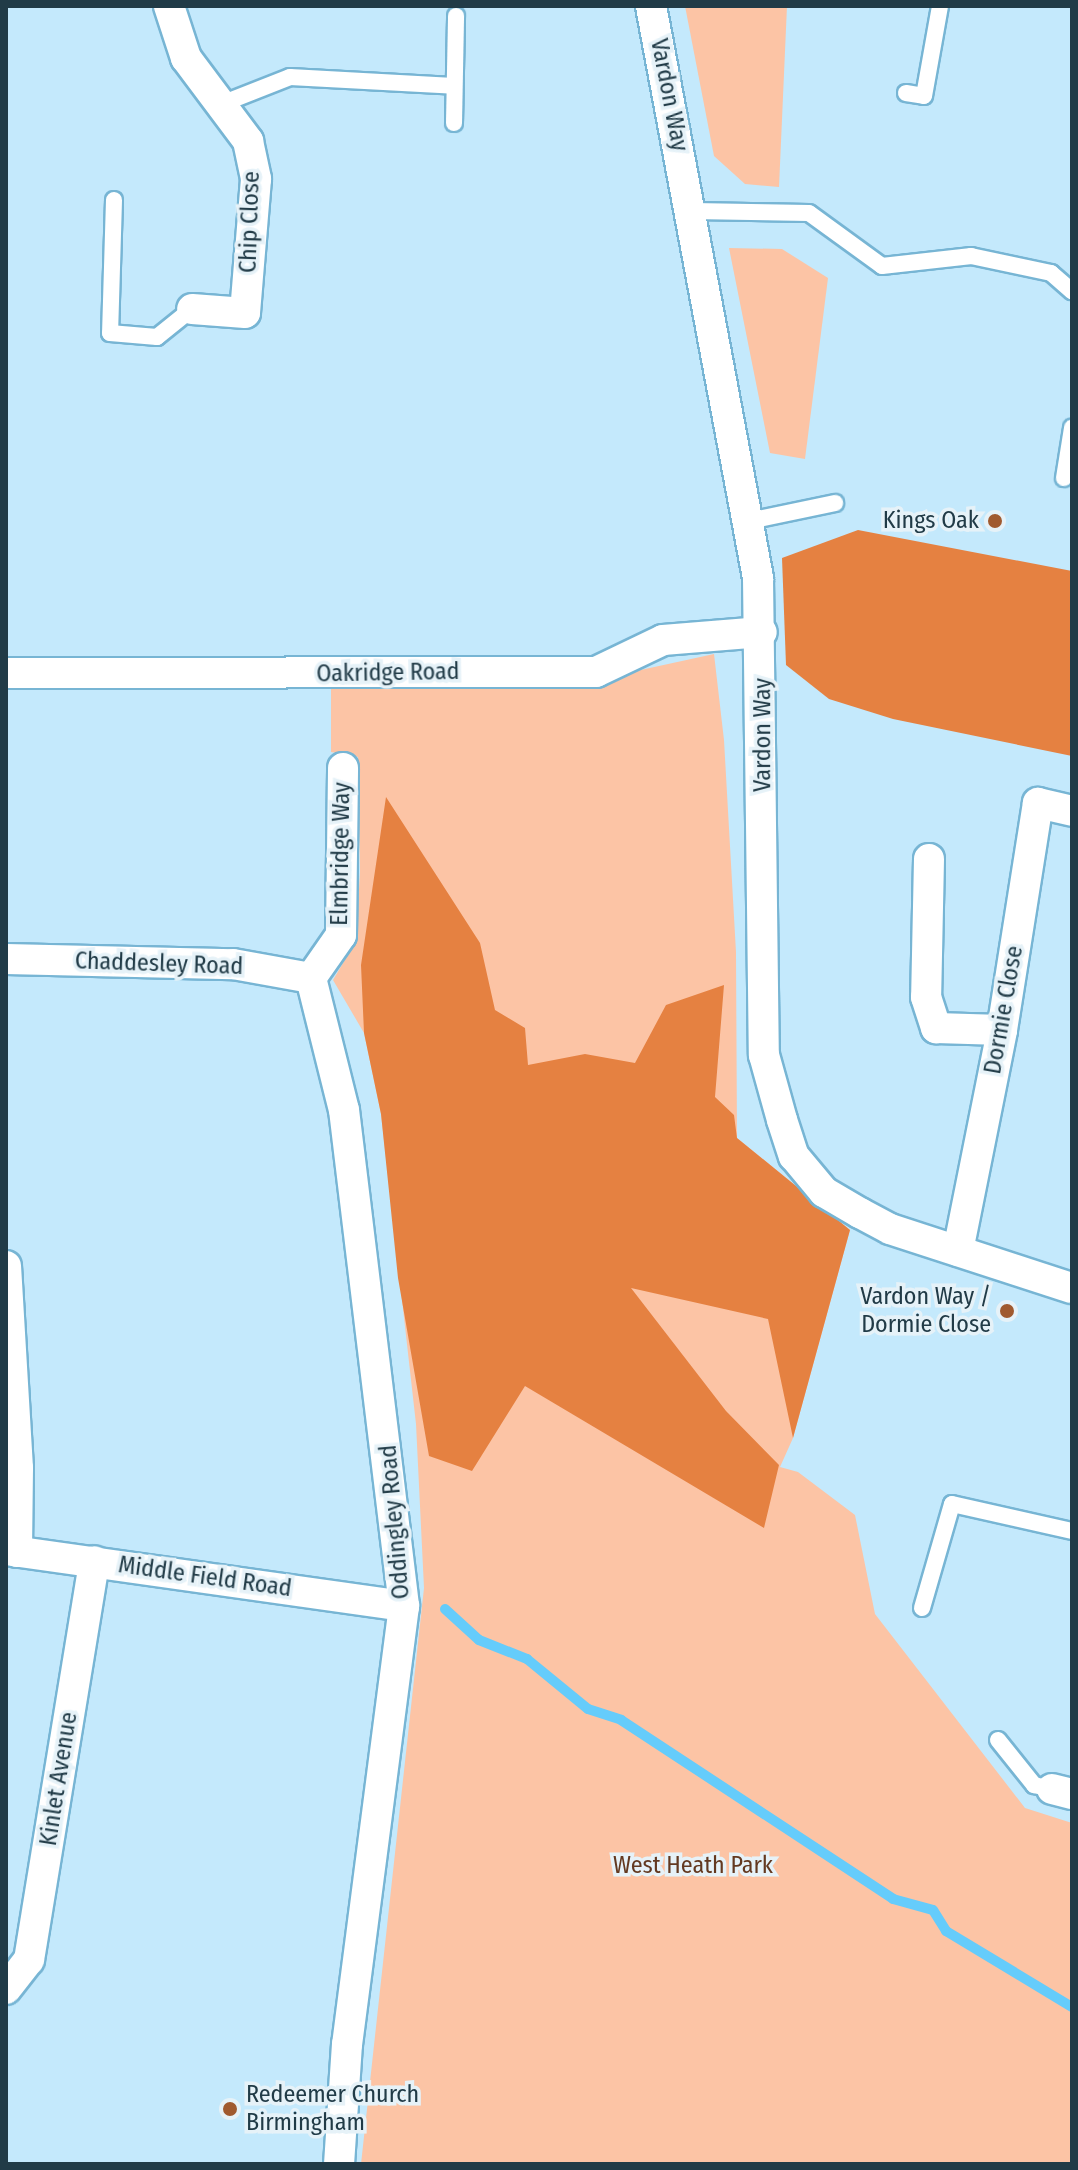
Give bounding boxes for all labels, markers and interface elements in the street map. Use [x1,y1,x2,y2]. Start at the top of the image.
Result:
street label: Vardon Way [644,36,694,154]
street label: Chip Close [234,171,266,273]
place label: Kings Oak [883,507,979,535]
marker: Kings Oak [986,512,1004,530]
street label: Oakridge Road [316,657,460,689]
street label: Vardon Way [749,678,777,792]
street label: Elmbridge Way [325,782,357,926]
street label: Dormie Close [979,944,1029,1076]
street label: Chaddesley Road [74,947,244,981]
place label: Vardon Way / Dormie Close [860,1283,991,1339]
marker: Vardon Way / Dormie Close [998,1302,1016,1320]
street label: Oddingley Road [374,1444,416,1600]
street label: Middle Field Road [117,1551,293,1603]
street label: Kinlet Avenue [34,1710,84,1848]
park label: West Heath Park [613,1852,773,1880]
place label: Redeemer Church Birmingham [246,2081,419,2137]
marker: Redeemer Church Birmingham [221,2100,239,2118]

